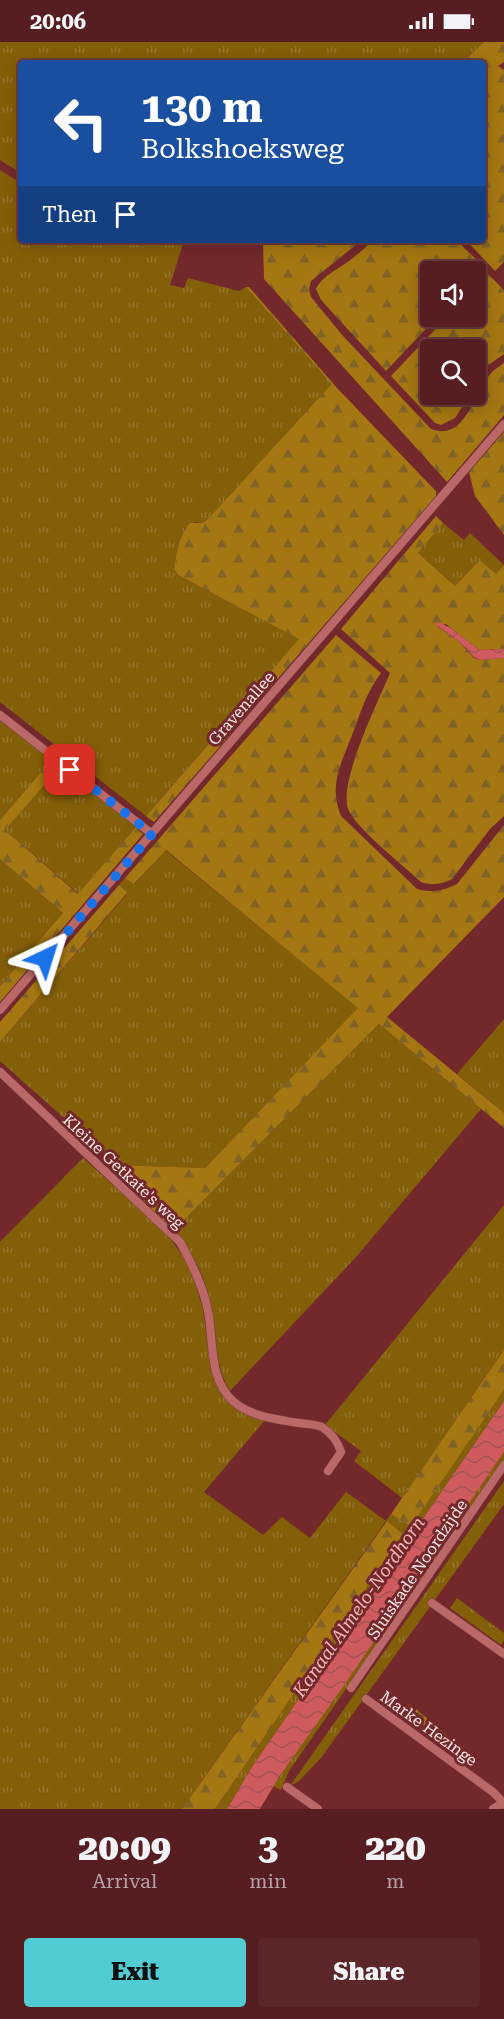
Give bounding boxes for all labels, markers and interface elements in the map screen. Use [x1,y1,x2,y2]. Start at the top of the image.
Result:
text: 20:06 [30,9,86,34]
text: 130 m [141,83,263,132]
icon: left [42,84,120,162]
text: Bolkshoeksweg [141,133,344,165]
icon: arrive [109,198,142,231]
text: Then [42,202,97,227]
map controls [420,261,486,405]
button: sound [420,261,486,327]
button: search [420,339,486,405]
street label: Gravenallee [204,667,279,749]
pin [44,744,95,795]
icon: arrive [53,753,86,786]
position arrow [13,926,77,990]
street label: Kleine Getkate's weg [59,1110,189,1233]
street label: Sluiskade Noordzijde [364,1496,471,1643]
water label: Kanaal Almelo-Nordhorn [288,1513,429,1702]
street label: Marke Hezinge [377,1687,481,1770]
text: 20:09 [78,1827,171,1869]
text: 3 [258,1827,278,1869]
text: 220 [365,1827,426,1869]
text: Arrival [92,1869,157,1893]
text: min [249,1869,287,1893]
text: m [386,1869,405,1893]
button: Exit [24,1938,246,2007]
button: Share [258,1938,480,2007]

